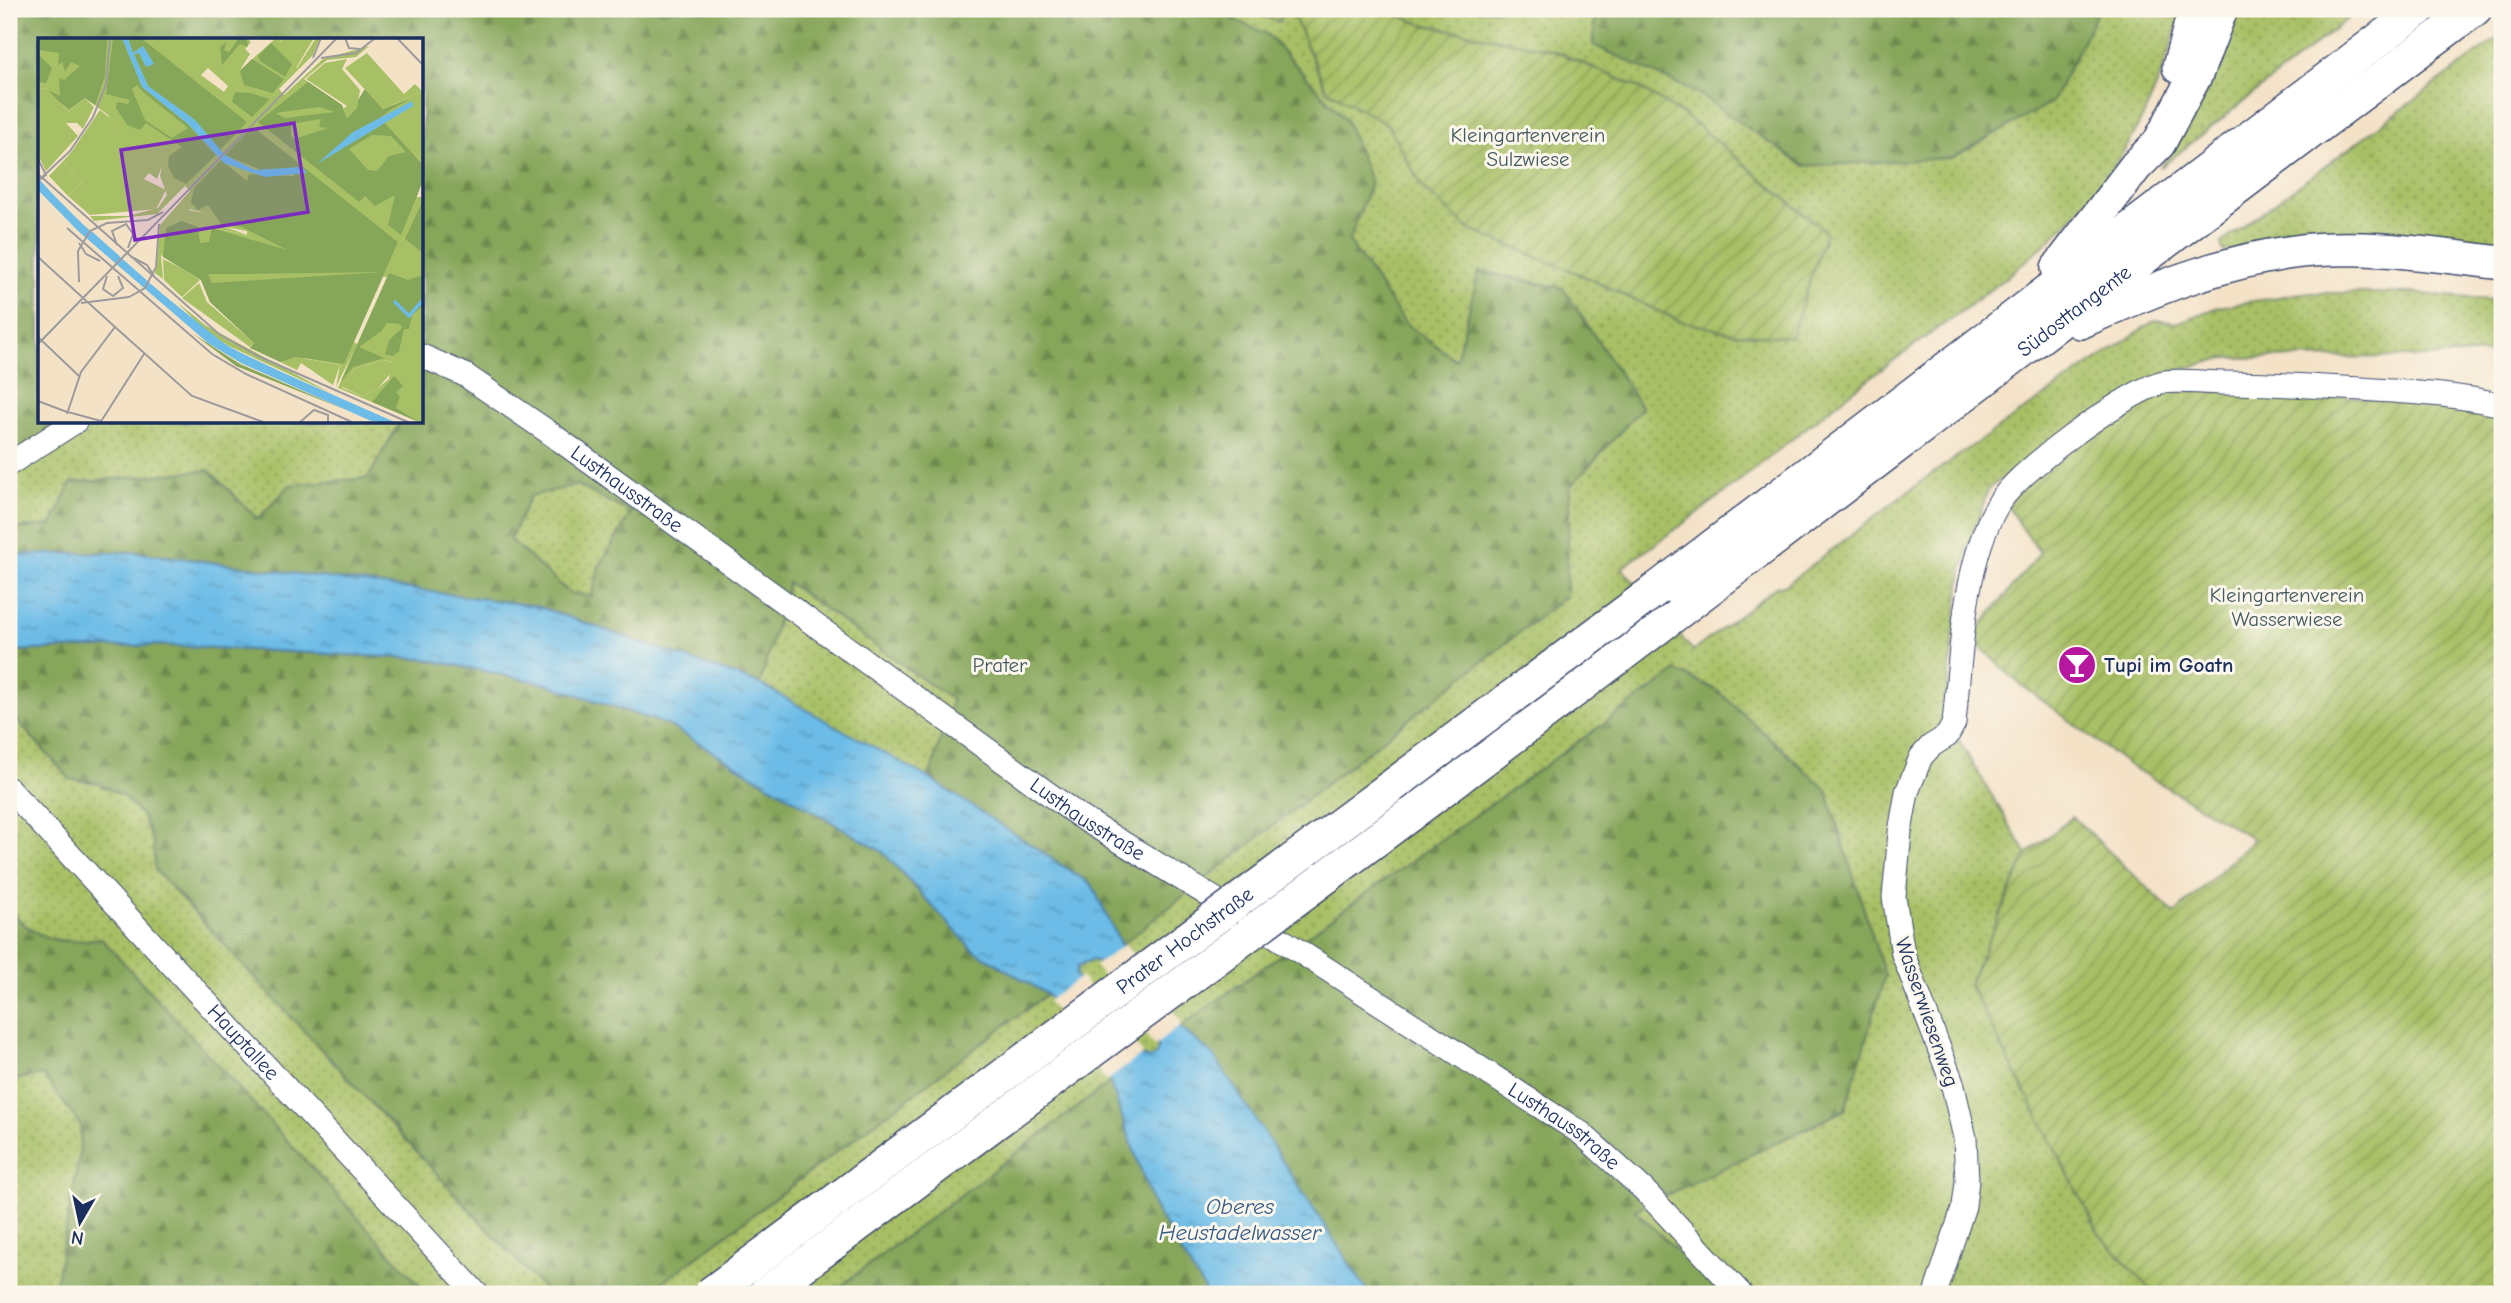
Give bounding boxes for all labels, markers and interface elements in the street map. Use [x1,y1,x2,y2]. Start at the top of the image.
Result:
inset map [38,38,424,424]
park label: Kleingartenverein Sulzwiese [1451,123,1605,171]
street label: Südosttangente [2013,260,2136,362]
street label: Lusthausstraße [566,440,688,537]
park label: Kleingartenverein Wasserwiese [2210,583,2364,631]
bar icon: Tupi im Goatn [2056,644,2098,686]
park label: Prater [973,653,1028,677]
place label: Tupi im Goatn [2104,653,2233,677]
street label: Lusthausstraße [1026,773,1149,866]
street label: Prater Hochstraße [1112,882,1258,999]
street label: Wasserwiesenweg [1890,934,1964,1090]
street label: Hauptallee [203,999,284,1085]
street label: Lusthausstraße [1504,1077,1625,1174]
north arrow [46,1188,116,1258]
water label: Oberes Heustadelwasser [1159,1193,1322,1246]
text: N [70,1226,85,1250]

